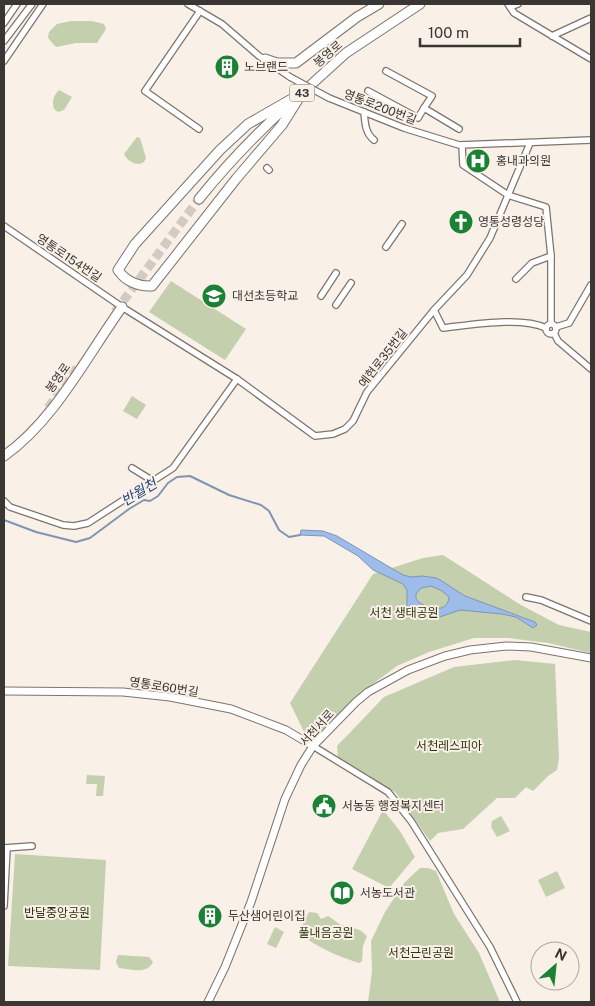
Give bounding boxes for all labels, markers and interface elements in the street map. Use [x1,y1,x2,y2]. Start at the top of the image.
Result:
scale bar [420,15,520,47]
text: 100 m [428,24,469,41]
street label: 봉영로 [311,38,345,70]
building icon: 노브랜드 [214,54,240,80]
place label: 노브랜드 [244,60,288,74]
road number: 43 [290,85,314,102]
street label: 영통로200번길 [342,87,418,127]
hospital icon: 홍내과의원 [465,148,491,174]
place label: 홍내과의원 [496,154,551,168]
church icon: 영통성령성당 [448,209,474,235]
place label: 영통성령성당 [478,215,544,229]
street label: 영통로154번길 [34,231,104,285]
school or university icon: 대선초등학교 [201,283,227,309]
place label: 대선초등학교 [232,289,298,303]
street label: 예현로35번길 [356,326,410,390]
street label: 봉영로 [43,360,73,396]
water label: 반월천 [118,475,161,509]
park label: 서천 생태공원 [369,606,439,620]
street label: 영통로60번길 [128,675,200,699]
street label: 서천서로 [297,707,337,749]
park label: 서천레스피아 [416,739,482,753]
public building icon: 서농동 행정복지센터 [311,793,337,819]
place label: 서농동 행정복지센터 [342,799,444,813]
library icon: 서농도서관 [329,880,355,906]
place label: 서농도서관 [360,886,415,900]
building icon: 두산샘어린이집 [197,903,223,929]
park label: 반달중앙공원 [24,906,90,920]
place label: 두산샘어린이집 [228,909,305,923]
park label: 풀내음공원 [298,926,354,940]
north arrow [530,941,580,991]
text: N [552,945,569,964]
park label: 서천근린공원 [388,946,454,960]

